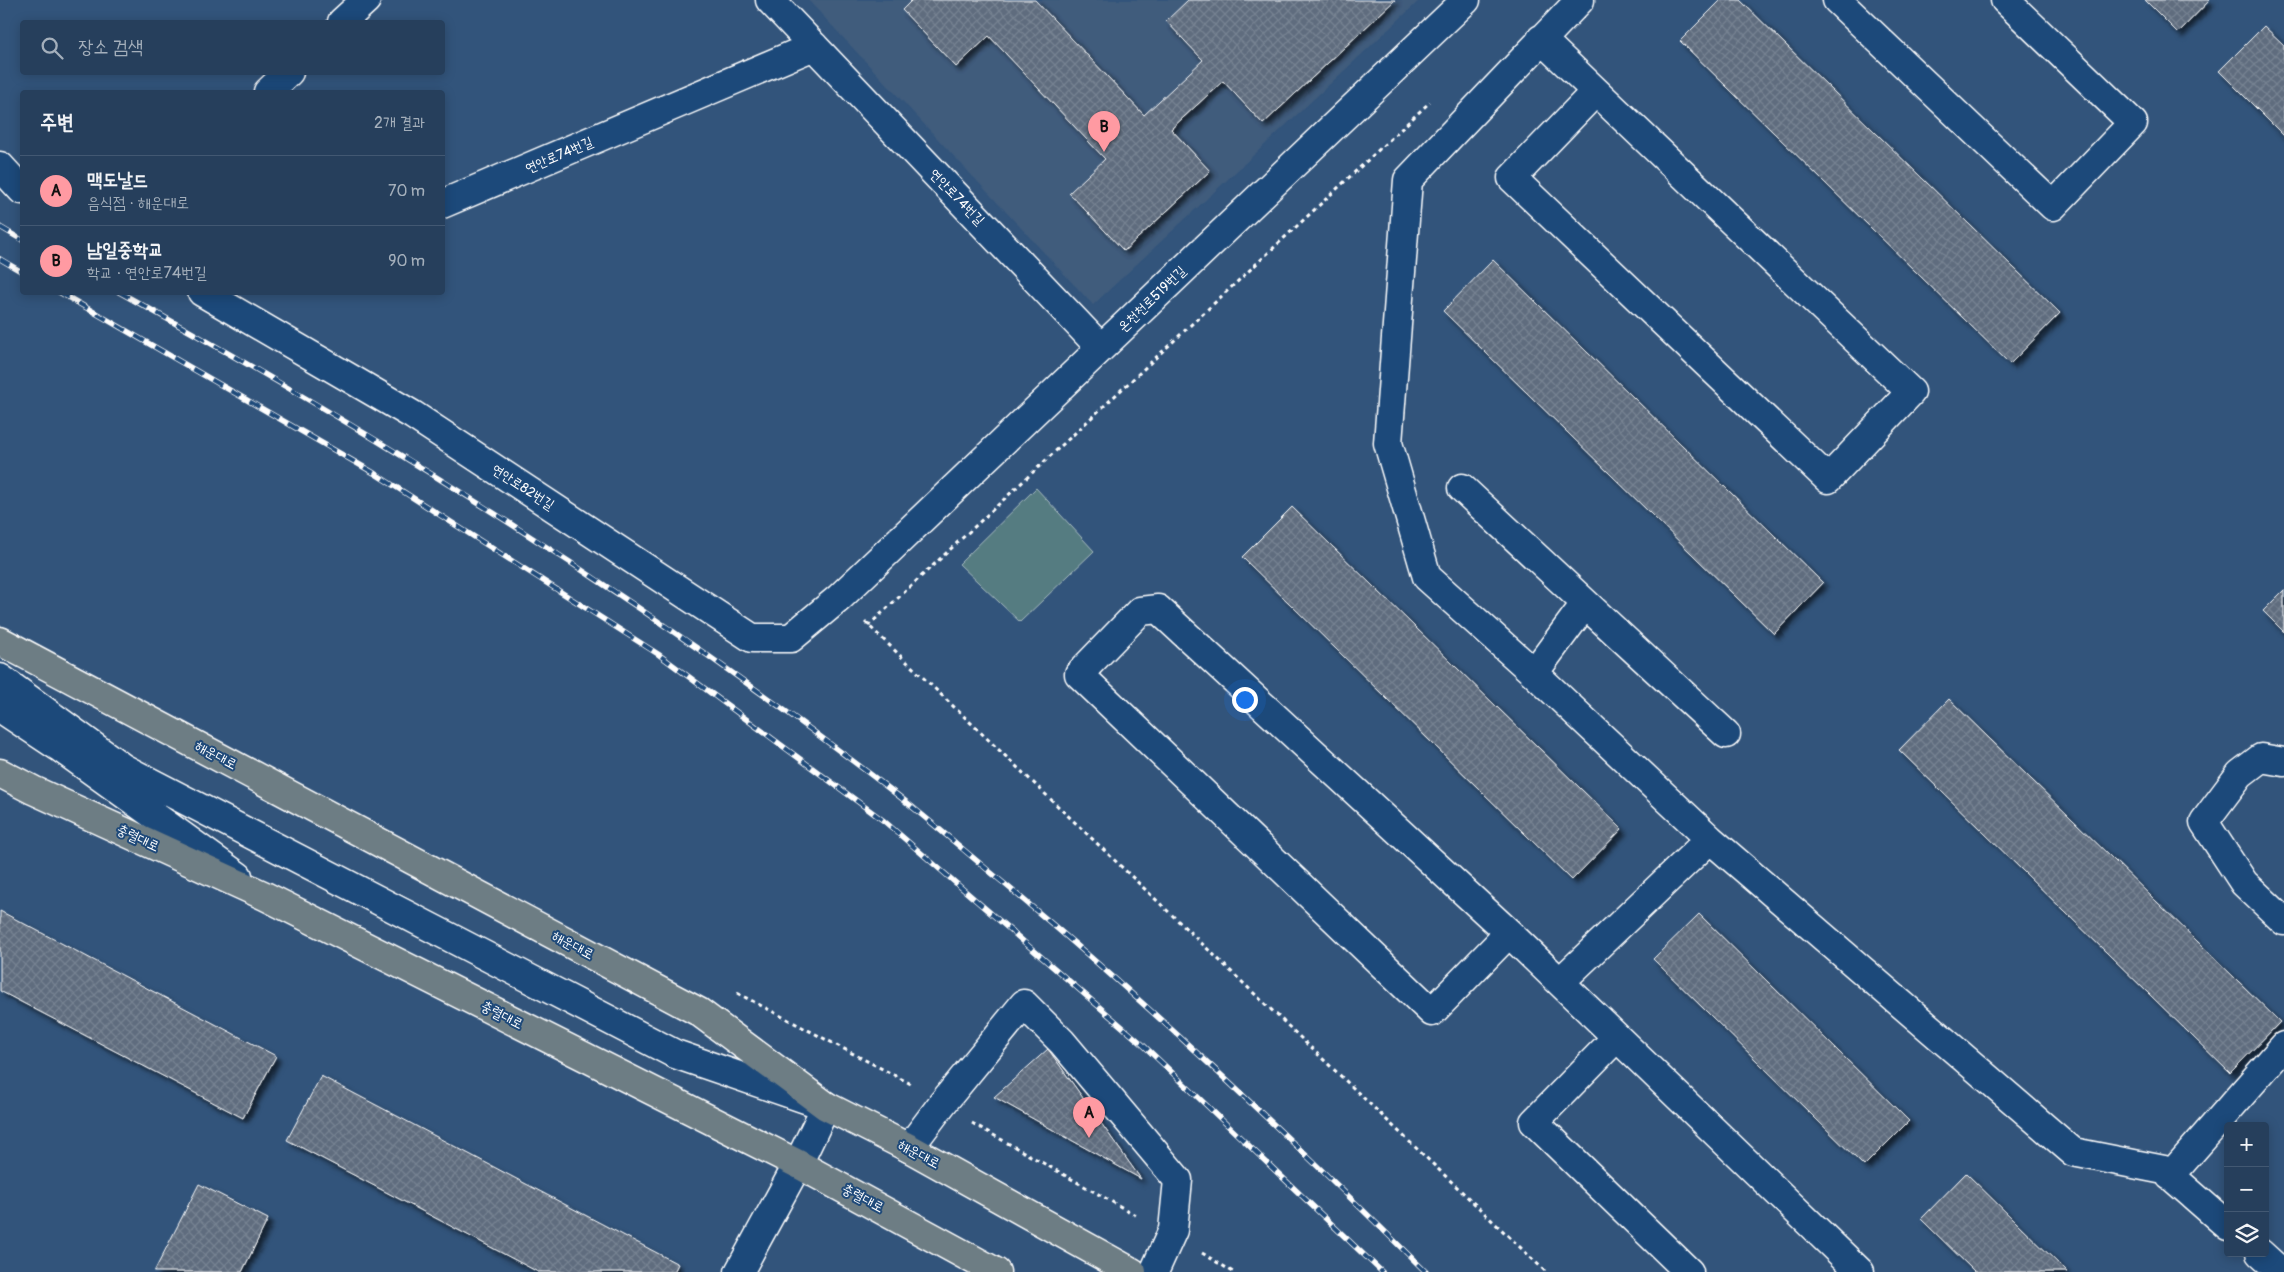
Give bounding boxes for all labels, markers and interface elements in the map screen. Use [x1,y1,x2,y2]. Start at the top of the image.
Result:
search box [20,20,445,75]
icon: search [38,34,66,62]
text: 장소 검색 [78,35,143,59]
text: 주변 [40,109,74,136]
pin: B [1088,111,1120,152]
text: 2개 결과 [374,113,425,133]
street label: 연안로74번길 [523,133,596,177]
street label: 연안로74번길 [926,165,989,229]
text: 맥도날드 [87,168,148,192]
text: A [51,181,61,201]
text: 70 m [388,181,425,201]
text: 음식점 · 해운대로 [87,193,189,213]
text: 남일중학교 [87,238,163,262]
text: B [51,251,61,271]
text: 90 m [388,251,425,271]
street label: 온천천로519번길 [1114,262,1190,336]
text: 학교 · 연안로74번길 [87,263,207,283]
street label: 연안로82번길 [489,460,558,514]
your location [1232,687,1258,713]
street label: 해운대로 [192,737,240,773]
street label: 충렬대로 [114,821,162,855]
street label: 해운대로 [549,927,597,963]
street label: 충렬대로 [478,997,526,1033]
pin: A [1073,1097,1105,1138]
map controls [2224,1122,2269,1257]
button: + [2224,1122,2269,1167]
street label: 해운대로 [895,1136,943,1172]
button: − [2224,1167,2269,1212]
street label: 충렬대로 [839,1180,887,1216]
button: layers [2224,1212,2269,1257]

